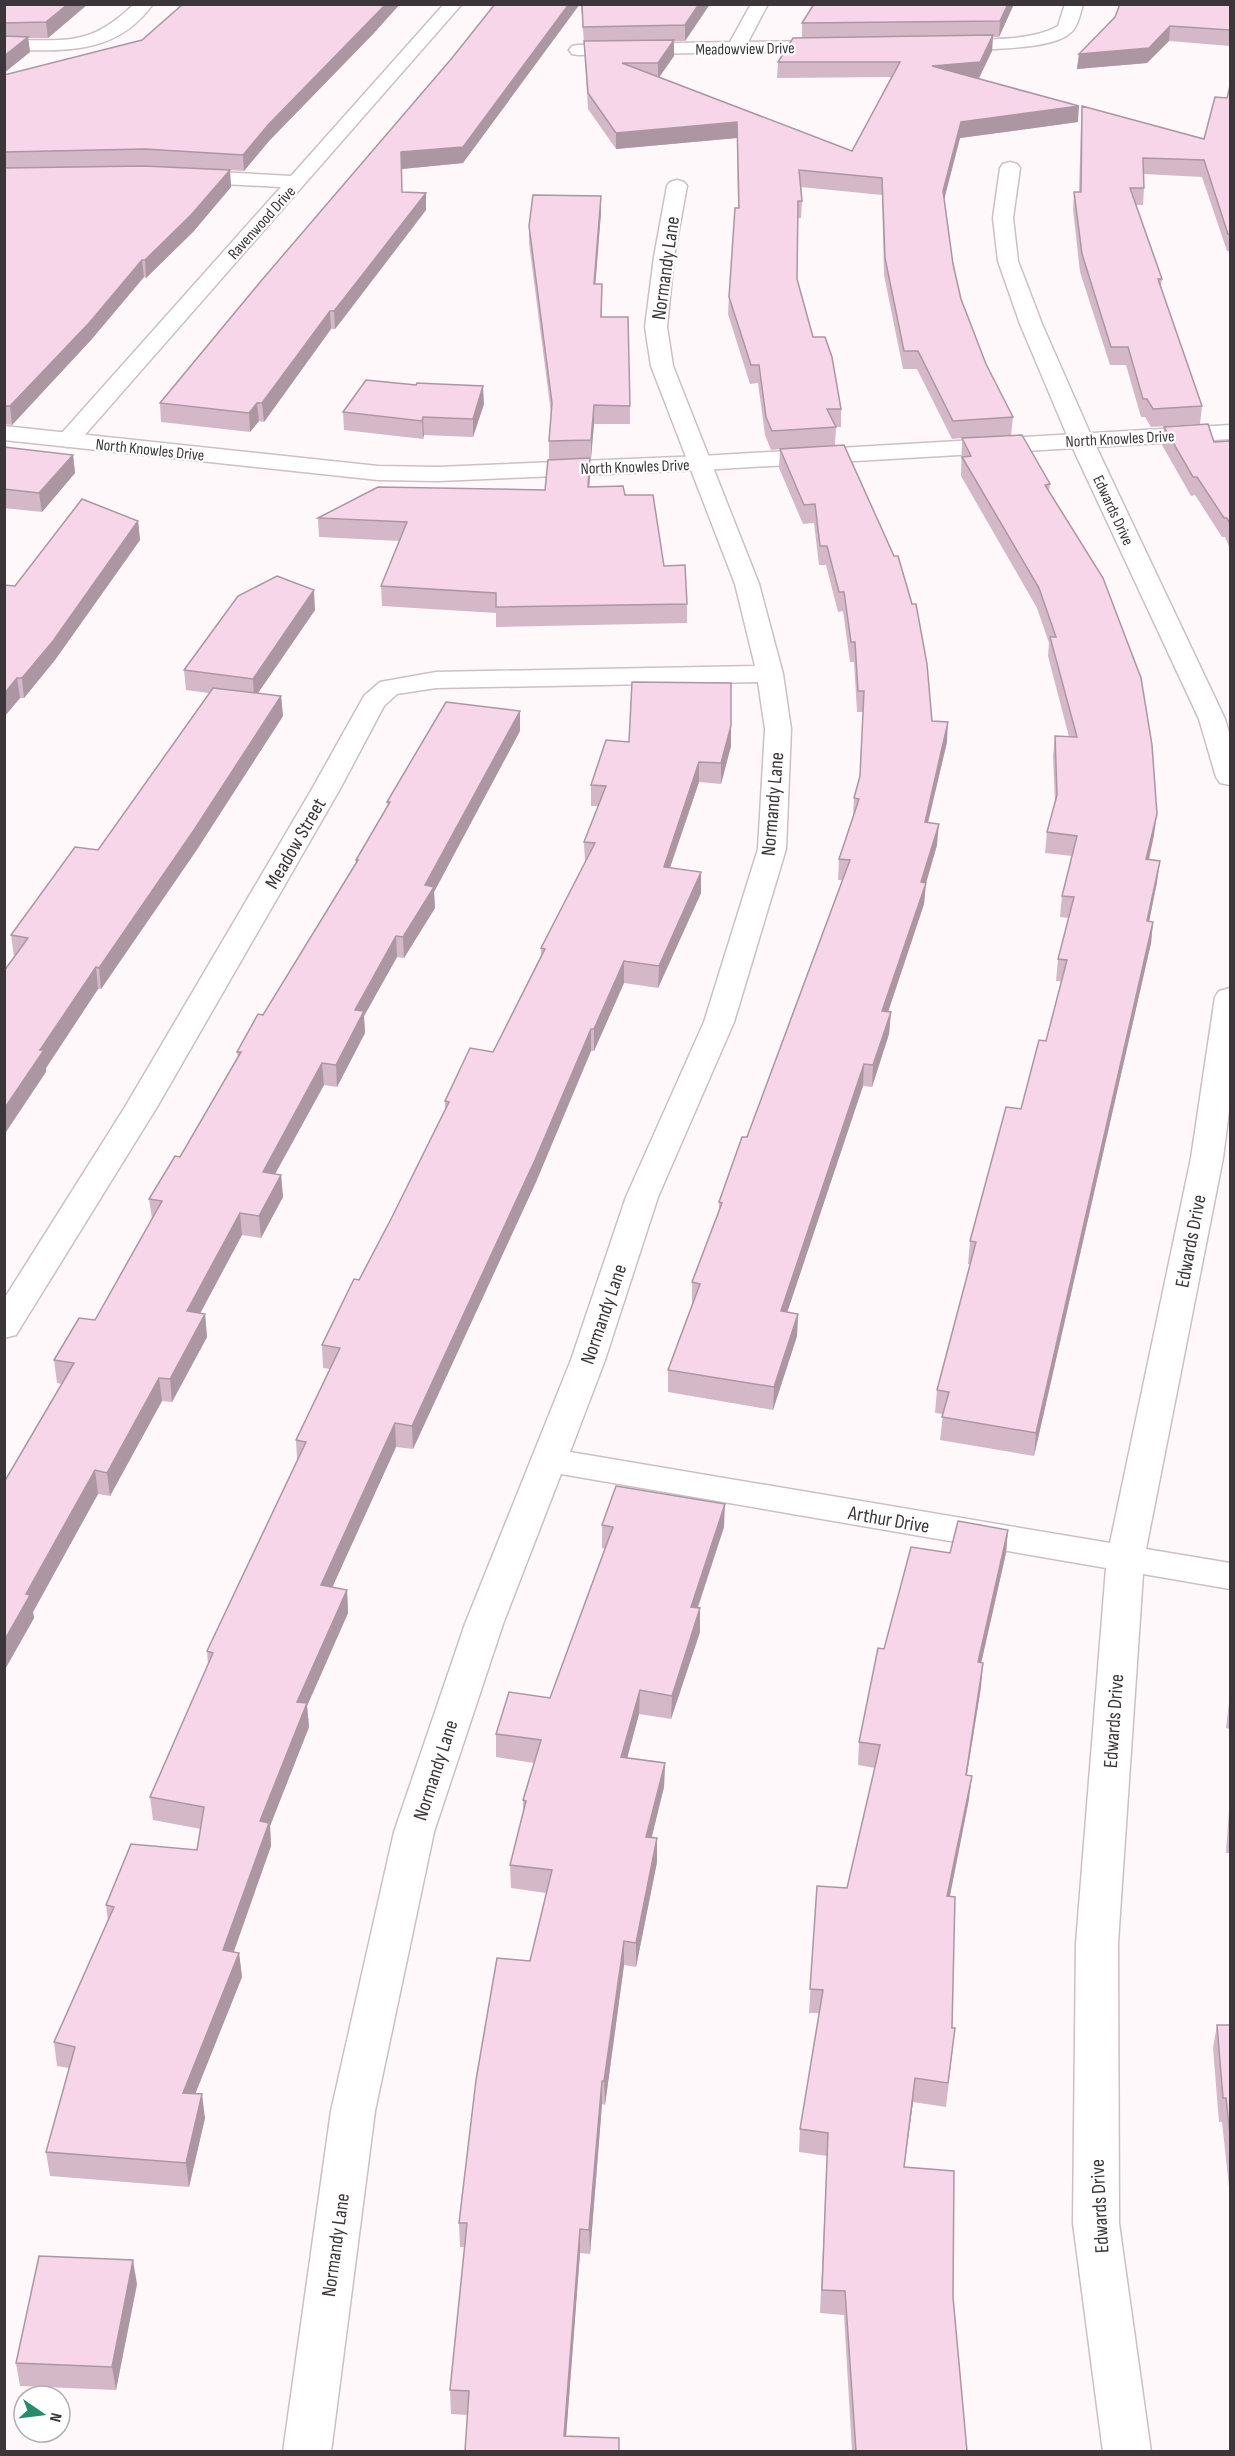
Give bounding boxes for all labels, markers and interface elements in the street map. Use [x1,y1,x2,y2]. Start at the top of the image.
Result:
street label: Meadowview Drive [695,39,795,60]
street label: Ravenwood Drive [224,182,300,264]
street label: Normandy Lane [647,215,685,321]
street label: North Knowles Drive [1065,427,1175,452]
street label: North Knowles Drive [95,435,205,466]
street label: North Knowles Drive [580,456,690,479]
street label: Edwards Drive [1088,472,1137,549]
street label: Normandy Lane [756,751,789,857]
street label: Meadow Street [260,794,331,893]
street label: Edwards Drive [1170,1193,1212,1290]
street label: Normandy Lane [576,1261,632,1368]
street label: Arthur Drive [845,1501,931,1539]
street label: Edwards Drive [1099,1673,1129,1769]
street label: Normandy Lane [408,1717,463,1824]
street label: Edwards Drive [1086,2158,1114,2254]
street label: Normandy Lane [317,2192,355,2298]
north arrow [12,2384,72,2444]
text: N [45,2411,65,2424]

